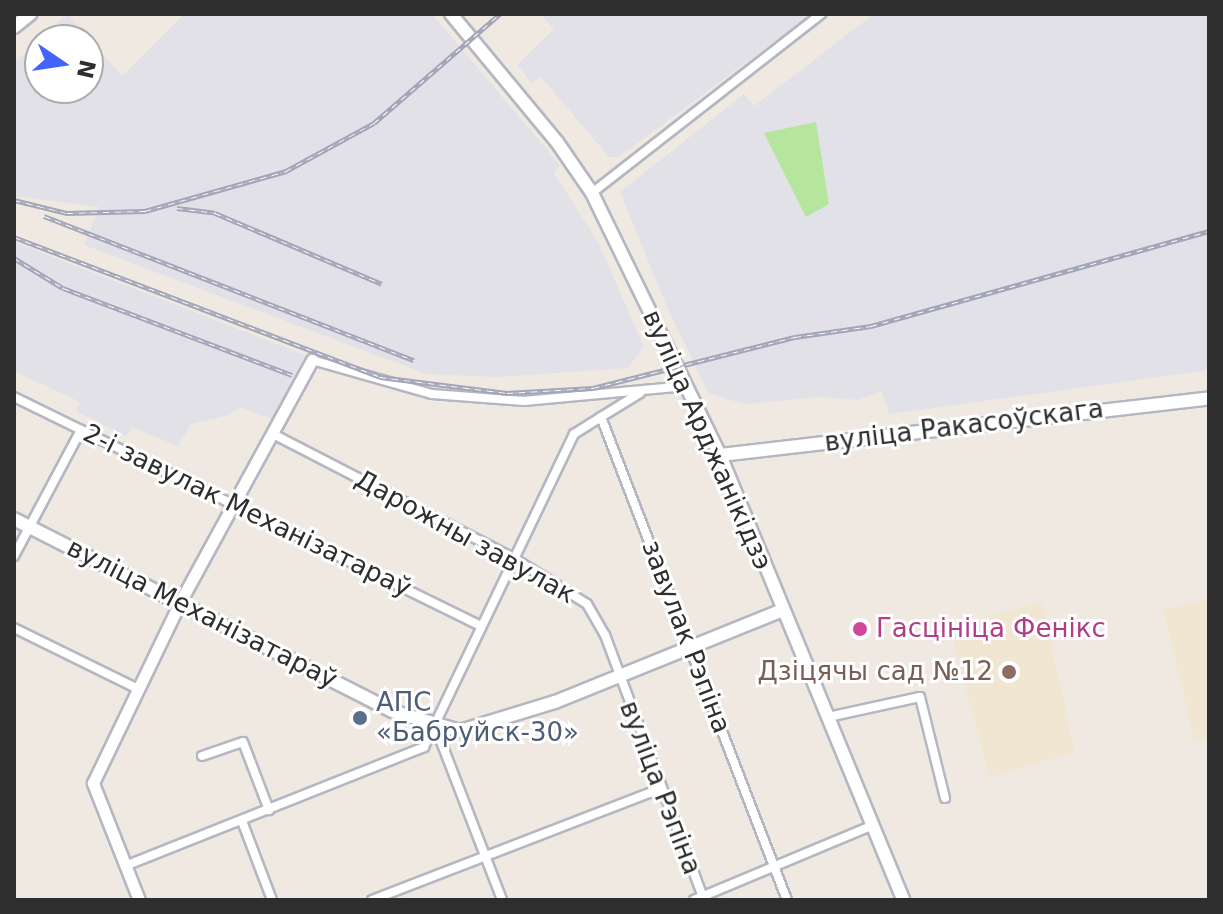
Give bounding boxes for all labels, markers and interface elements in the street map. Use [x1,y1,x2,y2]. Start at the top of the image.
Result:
north arrow [24,24,104,104]
text: N [72,57,100,81]
street label: вуліца Арджанікідзэ [636,305,778,575]
street label: вуліца Ракасоўскага [823,393,1105,459]
street label: 2-і завулак Механізатараў [78,418,416,604]
street label: Дарожны завулак [350,464,580,610]
street label: вуліца Механізатараў [62,532,342,696]
street label: завулак Рэпіна [635,536,737,738]
place label: Гасцініца Фенікс [876,613,1106,645]
marker: Гасцініца Фенікс [851,620,869,638]
place label: Дзіцячы сад №12 [758,656,993,688]
marker: Дзіцячы сад №12 [1000,663,1018,681]
place label: АПС «Бабруйск-30» [376,687,579,748]
street label: вуліца Рэпіна [613,697,707,879]
marker: АПС «Бабруйск-30» [351,709,369,727]

